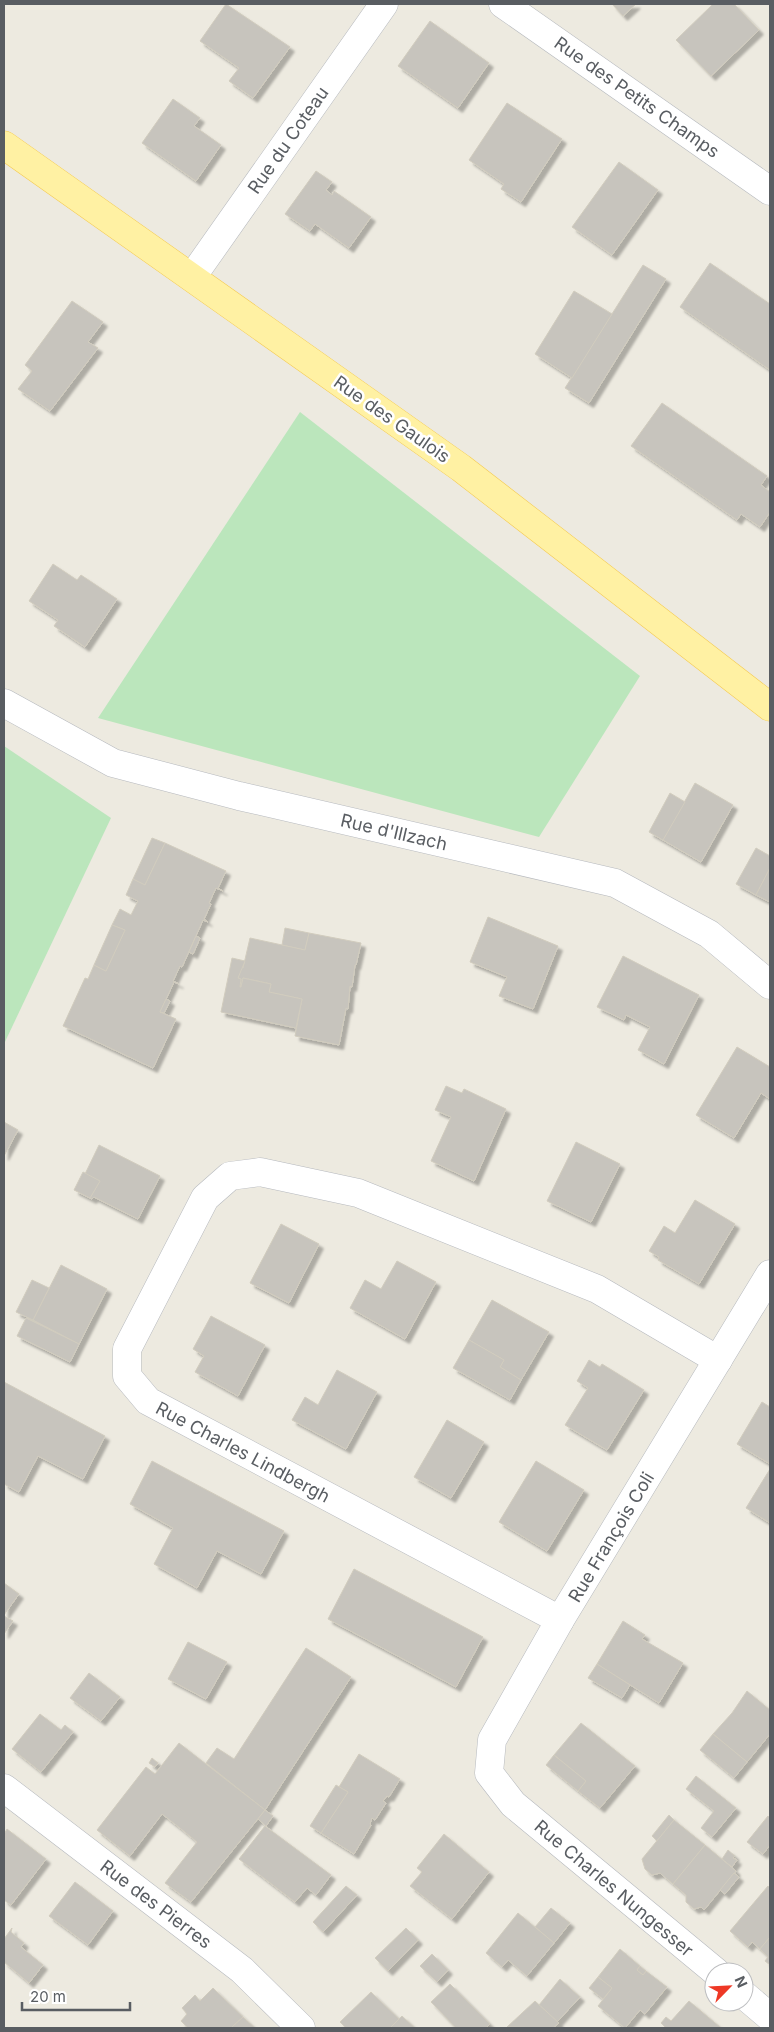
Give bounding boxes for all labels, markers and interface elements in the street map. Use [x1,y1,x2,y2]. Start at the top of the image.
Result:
street label: Rue des Petits Champs [551,32,723,162]
street label: Rue du Coteau [243,83,333,197]
street label: Rue des Gaulois [330,371,454,467]
street label: Rue d'Illzach [339,810,449,854]
street label: Rue Charles Lindbergh [152,1397,334,1507]
street label: Rue François Coli [564,1468,658,1606]
street label: Rue Charles Nungesser [530,1815,698,1961]
street label: Rue des Pierres [96,1855,216,1953]
north arrow [704,1962,754,2012]
text: N [731,1973,751,1990]
scale bar [22,1980,130,2012]
text: 20 m [30,1987,66,2006]

